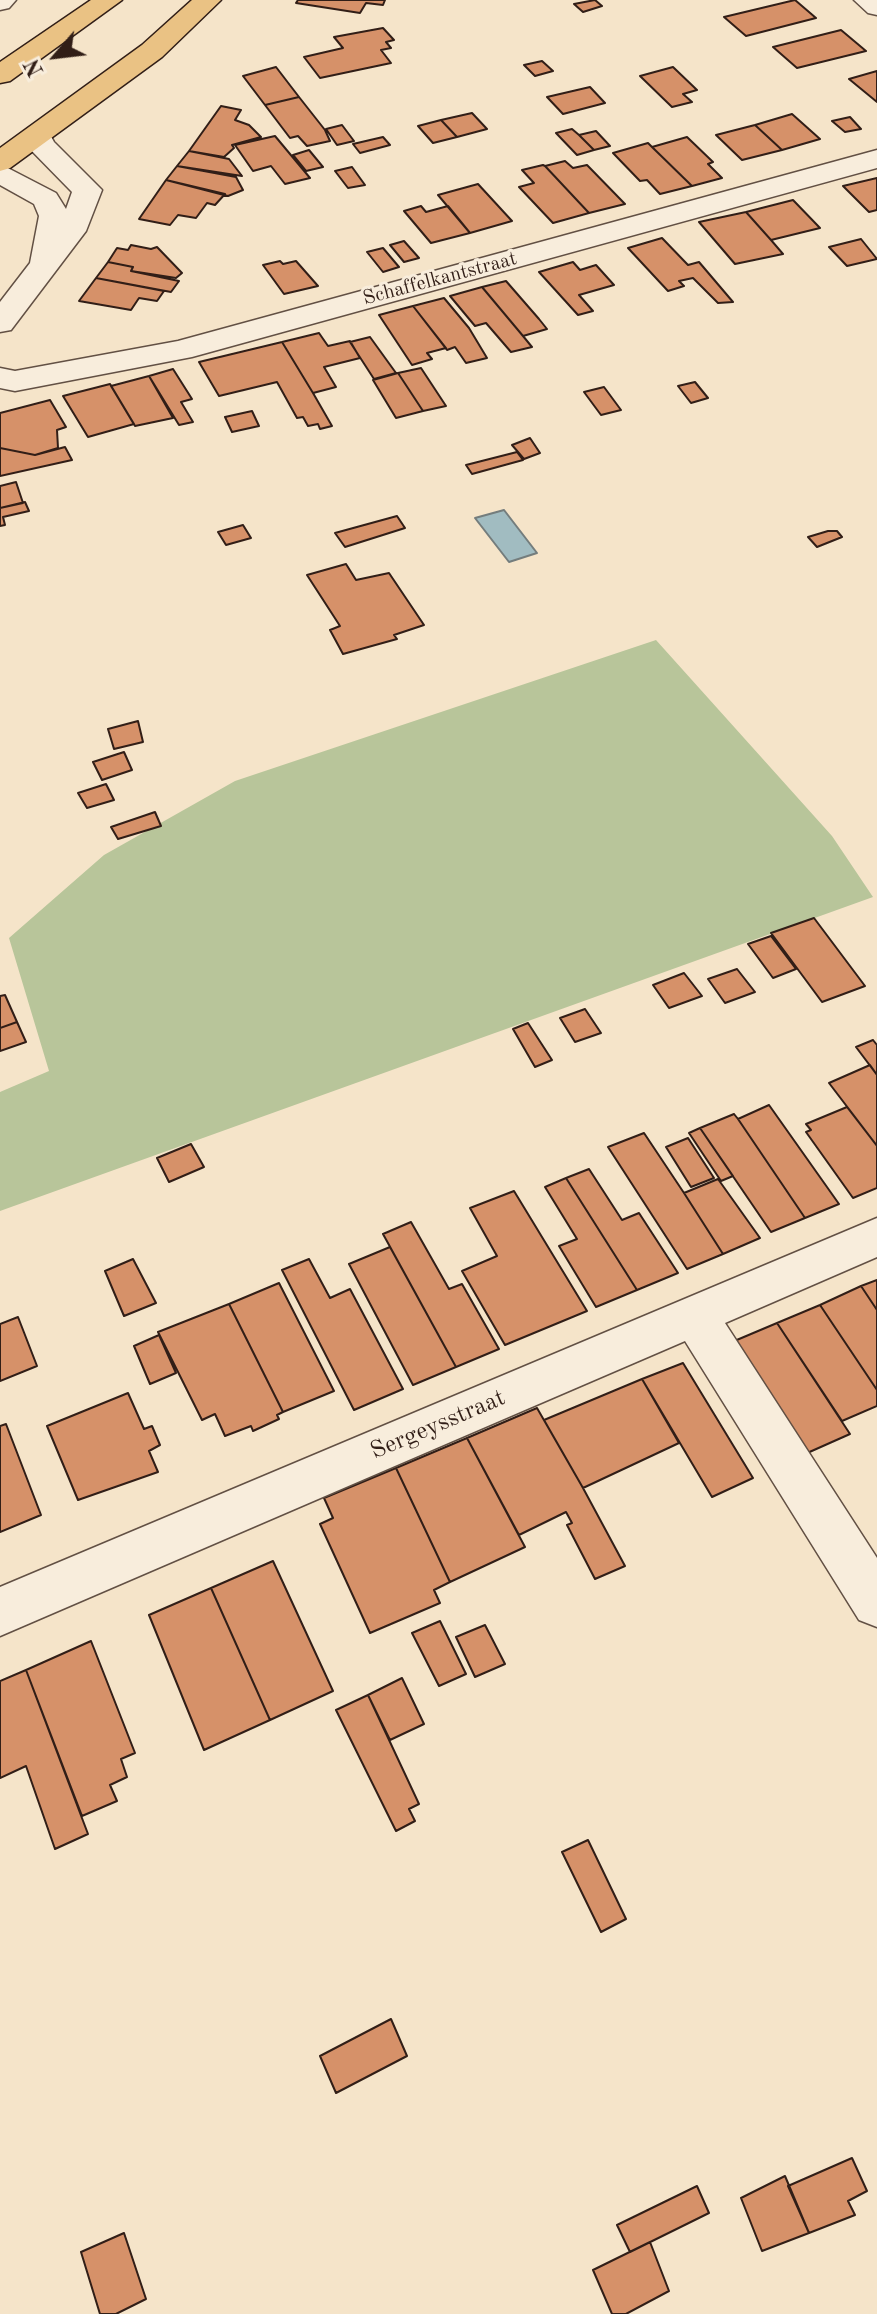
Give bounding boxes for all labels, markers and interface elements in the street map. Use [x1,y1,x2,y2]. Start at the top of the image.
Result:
north arrow [16,16,96,96]
text: N [21,55,48,80]
street label: Schaffelkantstraat [360,247,520,311]
street label: Sergeysstraat [366,1384,510,1466]

